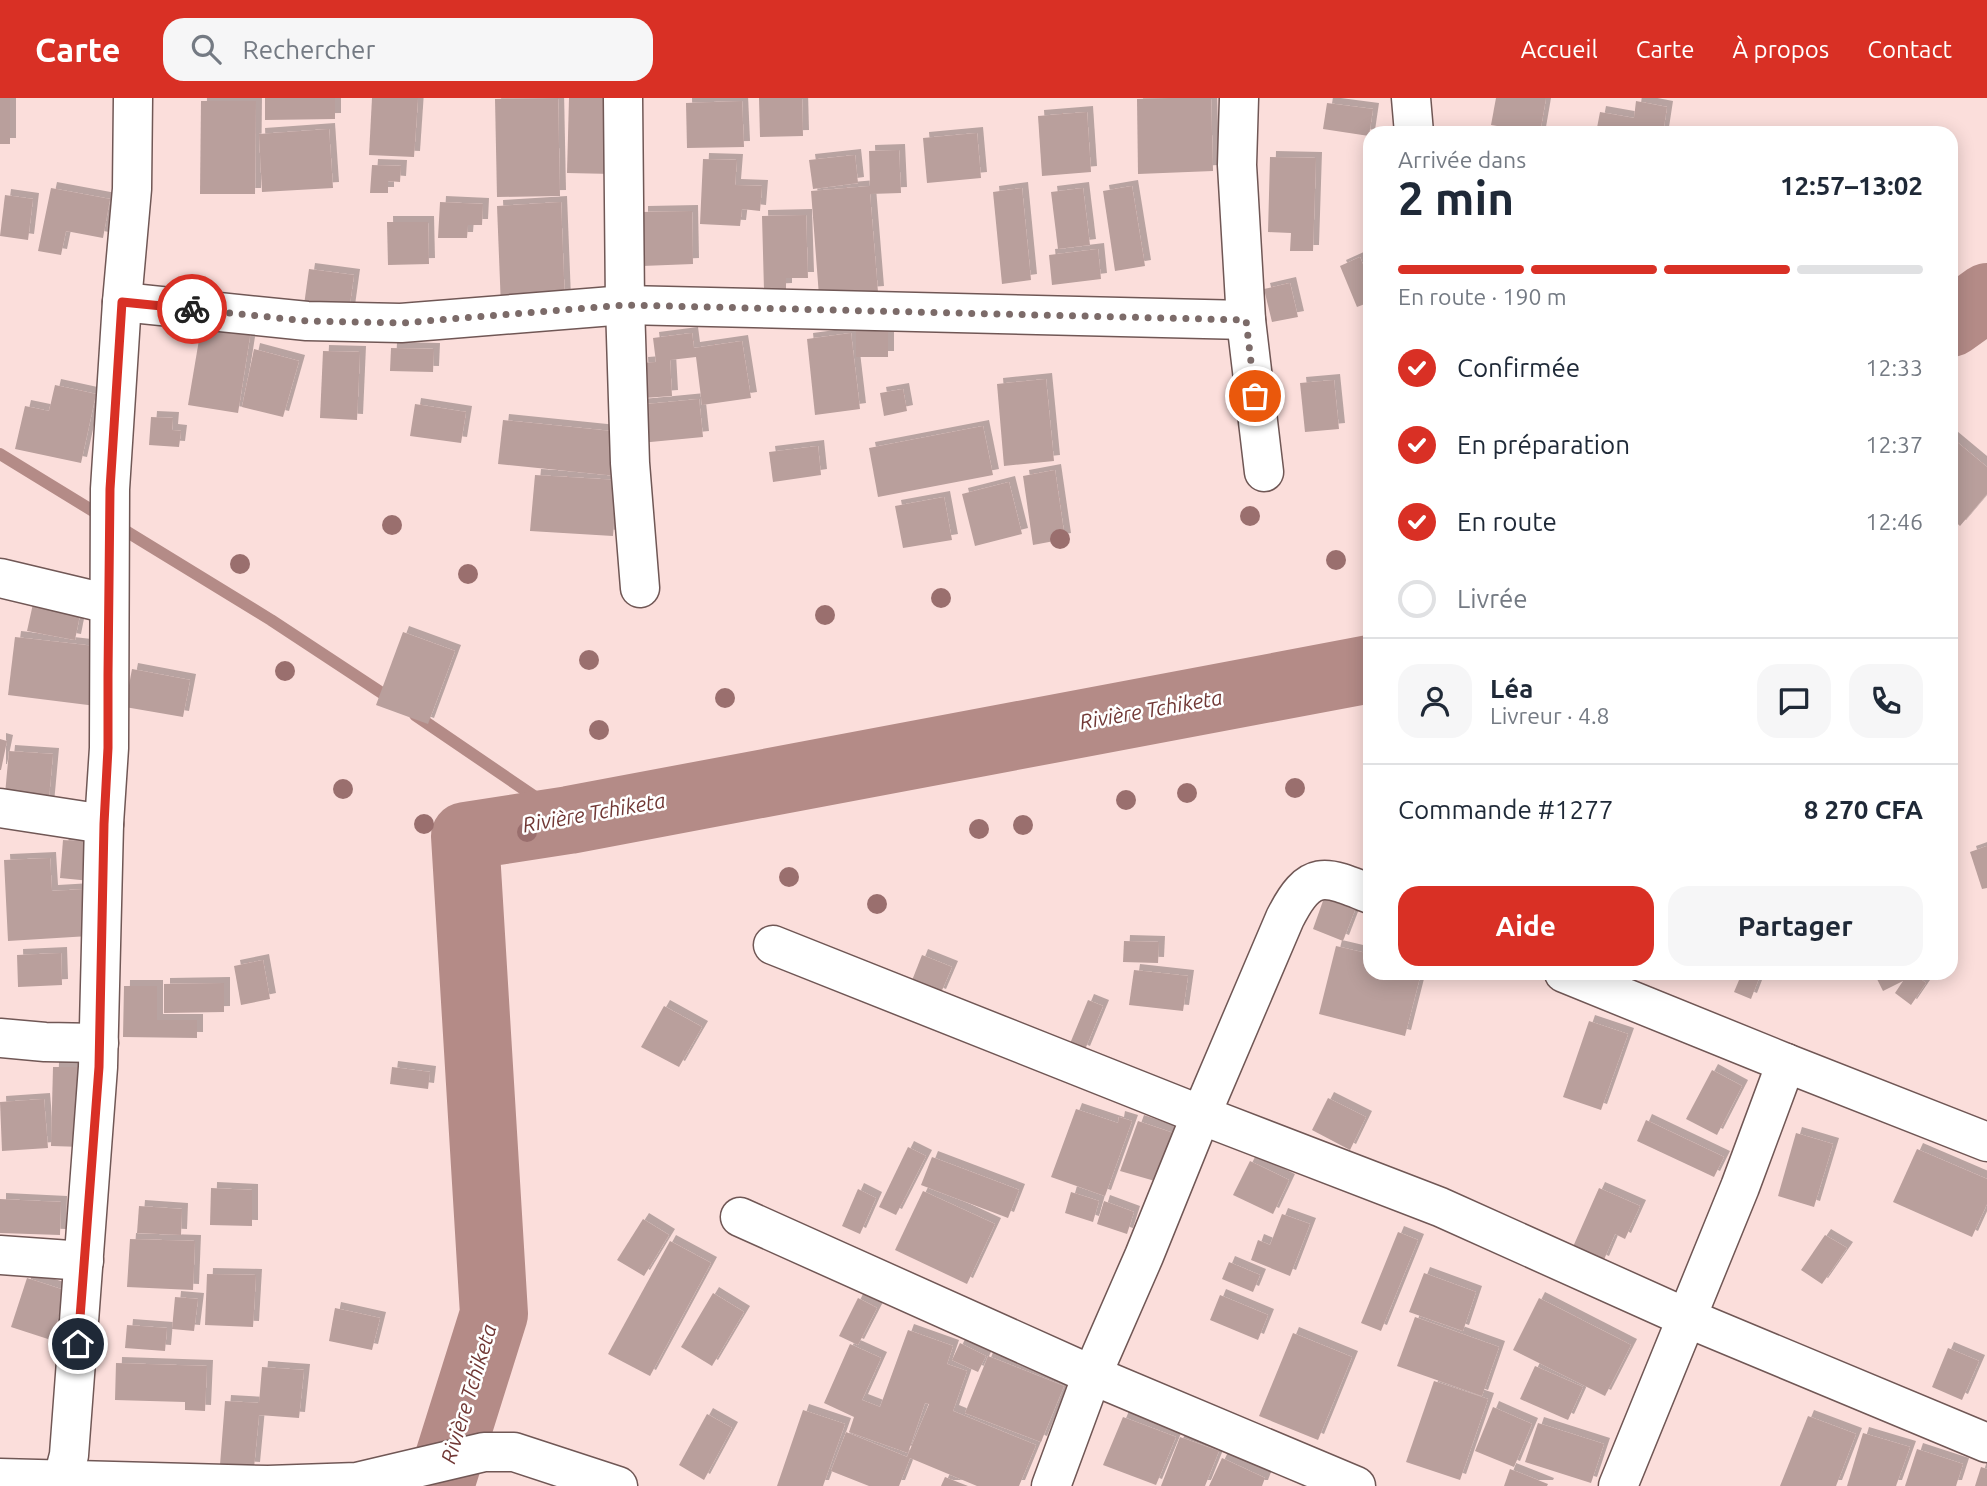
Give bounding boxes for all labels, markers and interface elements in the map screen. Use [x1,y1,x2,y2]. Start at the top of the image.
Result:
search box [163,18,653,81]
icon: search [187,30,225,68]
text: Carte [35,31,121,68]
text: Rechercher [243,35,375,64]
text: Accueil [1521,36,1598,63]
text: Carte [1636,36,1695,63]
text: À propos [1733,36,1829,63]
text: Contact [1867,36,1952,63]
text: Arrivée dans [1398,147,1526,172]
text: 12:57–13:02 [1780,171,1923,200]
text: 2 min [1398,172,1514,224]
courier [157,274,227,344]
text: En route · 190 m [1398,284,1567,309]
icon: bike [173,290,211,328]
icon: check [1398,349,1436,387]
text: Confirmée [1457,353,1580,382]
text: 12:33 [1865,355,1923,380]
pin [1225,366,1285,426]
icon: bag [1236,377,1274,415]
icon: check [1398,426,1436,464]
text: En préparation [1457,430,1630,459]
text: 12:37 [1865,432,1923,457]
icon: check [1398,503,1436,541]
text: En route [1457,507,1557,536]
text: 12:46 [1865,509,1923,534]
text: Livrée [1457,584,1528,613]
button: person [1398,664,1472,738]
button: chat [1757,664,1831,738]
button: phone [1849,664,1923,738]
text: Léa [1490,674,1533,703]
water label: Rivière Tchiketa [1078,685,1224,733]
text: Livreur · 4.8 [1490,703,1610,728]
water label: Rivière Tchiketa [521,788,667,836]
text: Commande #1277 [1398,795,1614,824]
text: 8 270 CFA [1804,795,1923,824]
button: Aide [1398,886,1654,966]
button: Partager [1668,886,1923,966]
pin [48,1314,108,1374]
water label: Rivière Tchiketa [435,1321,501,1466]
icon: home [59,1325,97,1363]

